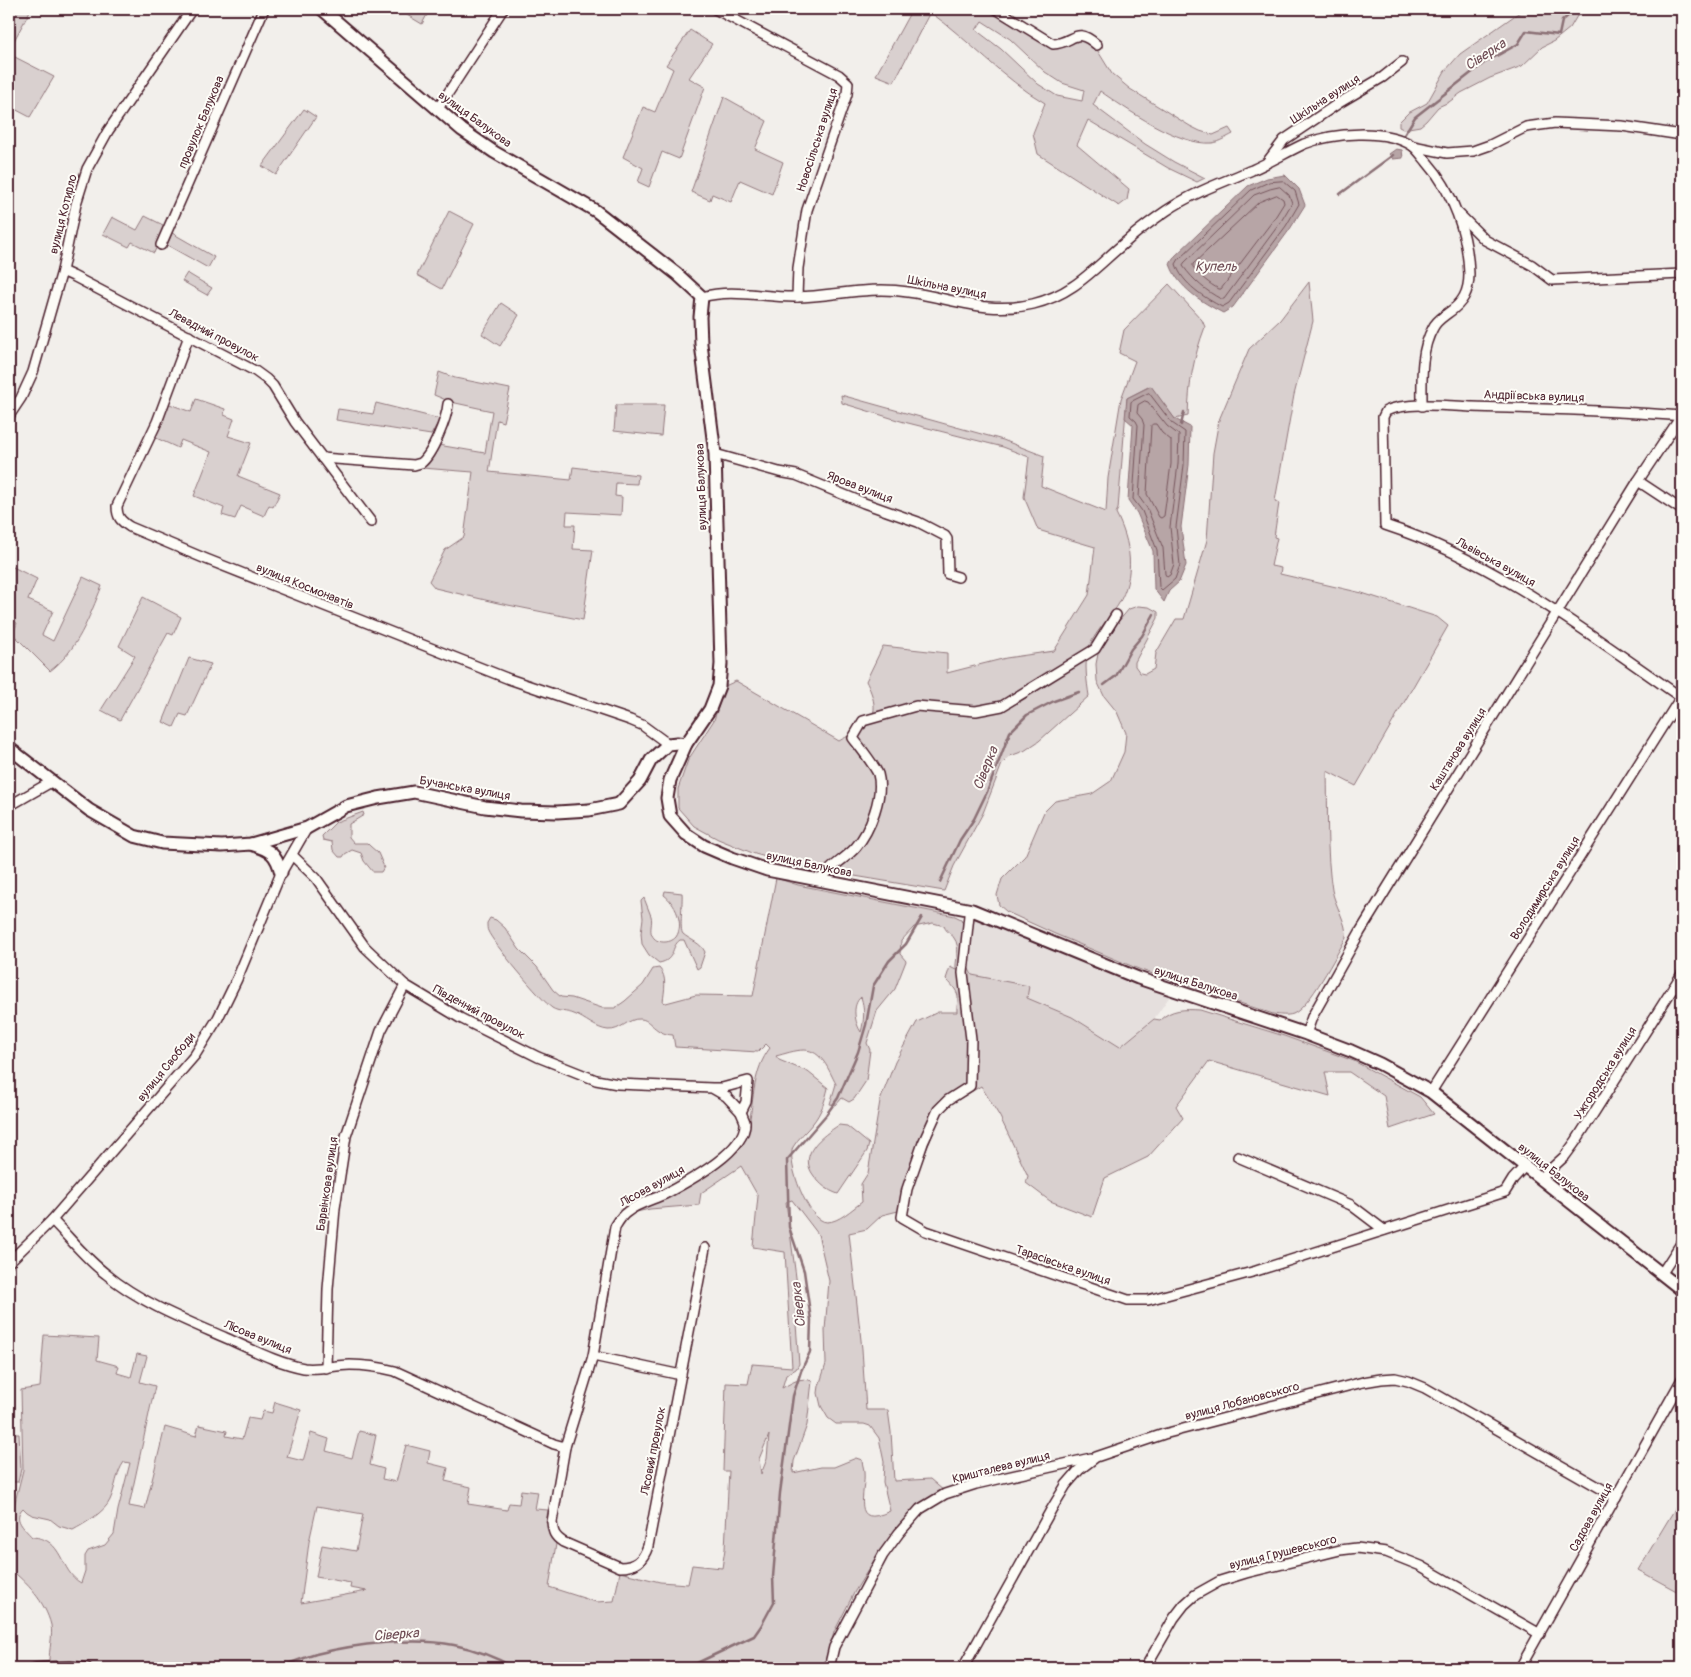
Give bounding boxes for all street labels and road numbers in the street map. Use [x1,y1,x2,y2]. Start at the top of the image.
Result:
street label: Шкільна вулиця [1288,71,1363,127]
street label: провулок Балукова [175,73,228,171]
street label: Новосільська вулиця [794,86,841,194]
street label: вулиця Балукова [435,88,515,151]
street label: вулиця Котирло [46,172,81,256]
street label: Шкільна вулиця [906,272,988,303]
street label: Левадний провулок [165,305,261,365]
street label: Андріївська вулиця [1483,387,1585,406]
street label: вулиця Балукова [692,443,711,531]
street label: Ярова вулиця [825,468,895,507]
street label: Львівська вулиця [1453,534,1538,591]
street label: вулиця Космонавтів [254,560,356,613]
street label: Каштанова вулиця [1427,705,1490,793]
street label: Бучанська вулиця [418,773,512,804]
street label: Володимирська вулиця [1507,833,1584,943]
street label: вулиця Балукова [765,848,853,881]
street label: вулиця Балукова [1152,963,1240,1004]
street label: Південний провулок [430,982,527,1043]
street label: Ужгородська вулиця [1571,1024,1640,1122]
street label: вулиця Свободи [134,1029,199,1105]
street label: Барвінкова вулиця [313,1136,342,1232]
street label: вулиця Балукова [1515,1140,1593,1205]
street label: Лісова вулиця [616,1162,688,1211]
street label: Тарасівська вулиця [1013,1242,1113,1289]
street label: Лісова вулиця [221,1317,294,1358]
street label: вулиця Лобановського [1183,1379,1301,1424]
street label: Лісовий провулок [637,1406,669,1498]
street label: Кришталева вулиця [951,1448,1052,1487]
street label: Садова вулиця [1566,1480,1617,1554]
street label: вулиця Грушевського [1228,1532,1339,1573]

